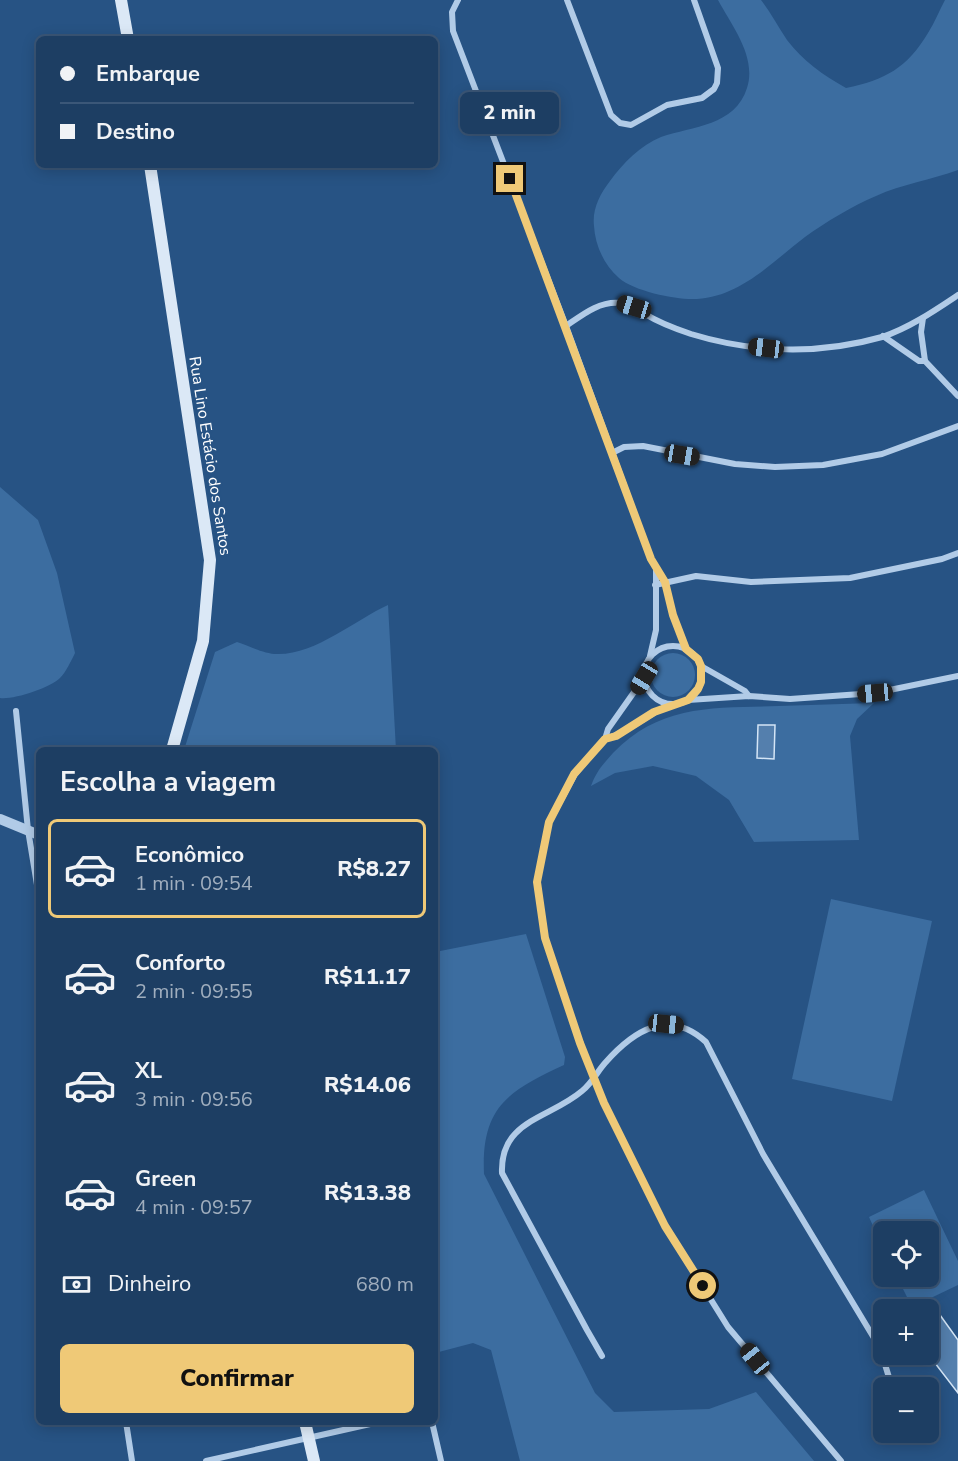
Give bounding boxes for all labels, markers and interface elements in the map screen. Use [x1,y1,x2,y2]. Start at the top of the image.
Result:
text: Embarque [96,59,200,89]
callout: 2 min [460,92,560,134]
text: 2 min [483,99,536,126]
text: Destino [96,117,175,147]
route end [496,165,523,192]
car [614,293,654,321]
car [747,337,785,359]
street label: Rua Lino Estácio dos Santos [183,355,237,557]
car [663,443,701,467]
car [627,658,661,698]
car [856,682,894,704]
text: Escolha a viagem [60,764,276,801]
text: Econômico [135,840,244,870]
icon: car [63,842,117,896]
text: R$8.27 [337,854,411,884]
text: 1 min · 09:54 [135,870,253,897]
text: Conforto [135,948,225,978]
icon: car [63,950,117,1004]
text: R$11.17 [324,962,411,992]
text: 2 min · 09:55 [135,978,253,1005]
car [647,1013,685,1035]
text: XL [135,1056,162,1086]
icon: car [63,1058,117,1112]
text: R$14.06 [324,1070,411,1100]
text: 3 min · 09:56 [135,1086,253,1113]
text: Green [135,1164,196,1194]
icon: car [63,1166,117,1220]
text: R$13.38 [324,1178,411,1208]
text: 4 min · 09:57 [135,1194,253,1221]
map controls [873,1221,939,1443]
button: locate [873,1221,939,1287]
icon: cash [60,1268,93,1301]
text: Dinheiro [108,1269,191,1299]
text: 680 m [356,1271,414,1298]
route start [689,1272,716,1299]
button: + [873,1299,939,1365]
car [737,1339,773,1379]
button: Confirmar [60,1344,414,1413]
button: − [873,1377,939,1443]

